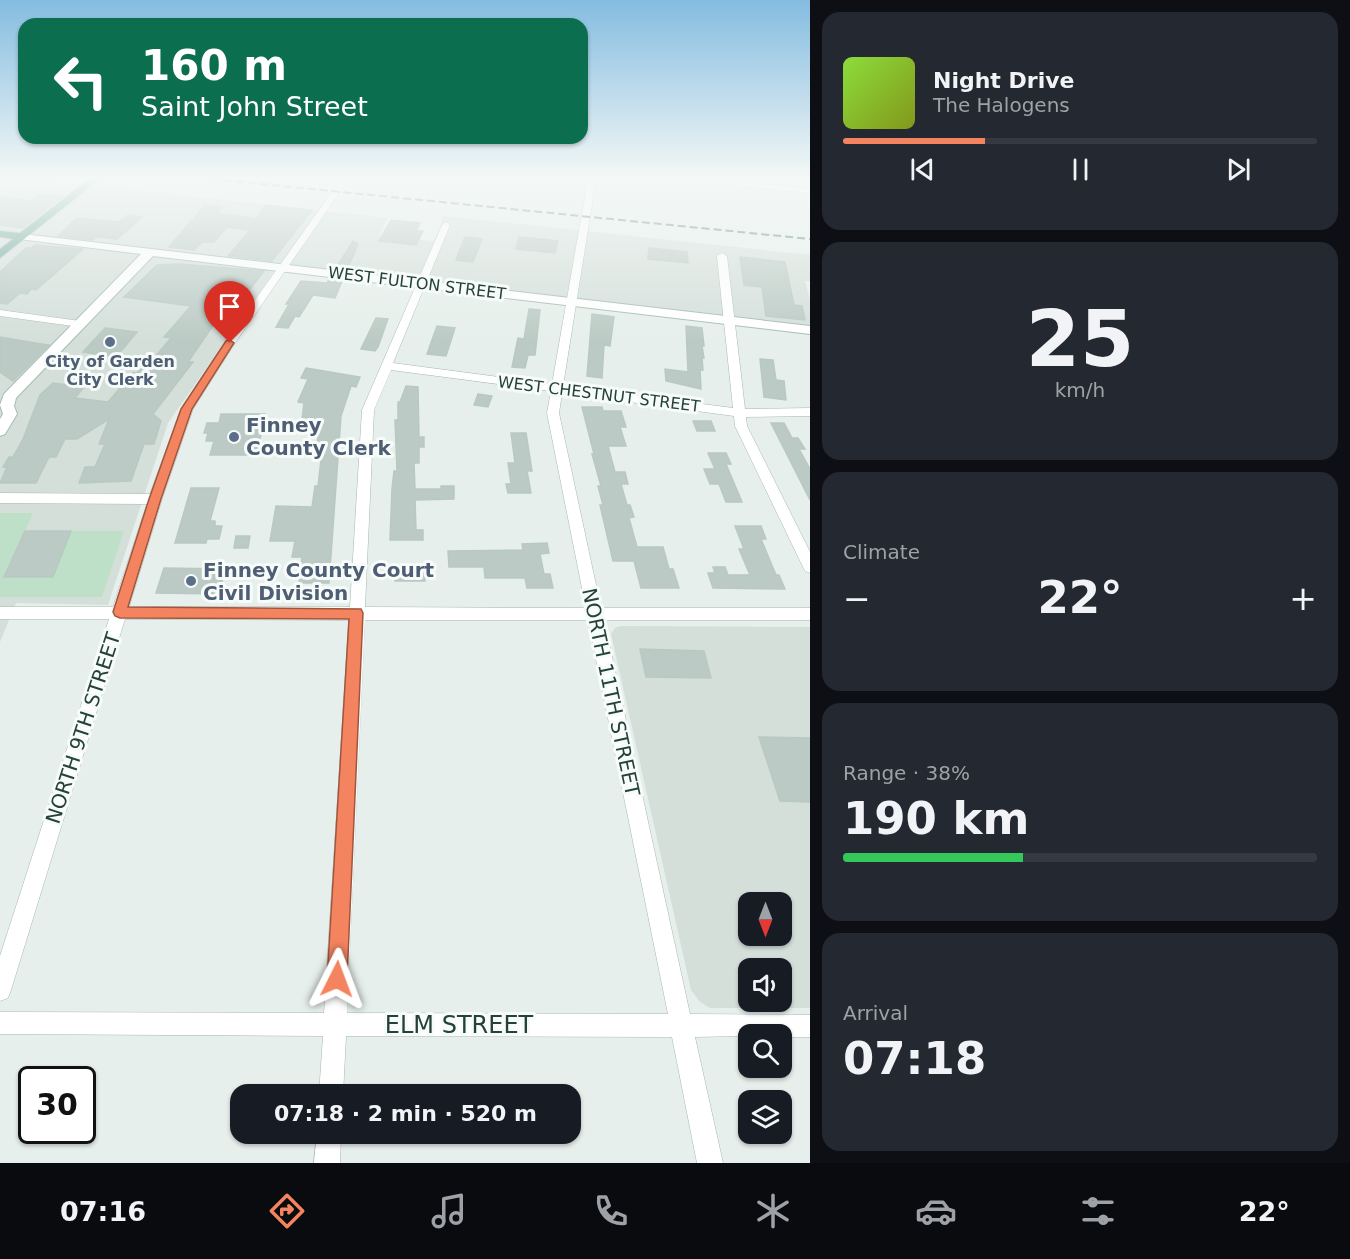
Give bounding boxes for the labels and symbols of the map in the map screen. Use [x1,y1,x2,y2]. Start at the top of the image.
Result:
street label: WEST FULTON STREET [327,263,507,303]
pin [204,281,255,343]
marker: City of Garden City Clerk [103,335,117,349]
place label: City of Garden City Clerk [45,352,175,389]
street label: WEST CHESTNUT STREET [497,372,702,416]
place label: Finney County Clerk [246,413,391,460]
marker: Finney County Clerk [227,430,241,444]
place label: Finney County Court Civil Division [203,558,435,605]
marker: Finney County Court Civil Division [184,574,198,588]
street label: NORTH 11TH STREET [577,586,645,799]
street label: NORTH 9TH STREET [41,629,125,827]
north arrow [738,892,792,946]
position arrow [305,947,369,1011]
street label: ELM STREET [385,1011,534,1039]
speed limit sign: 30 [18,1066,96,1144]

